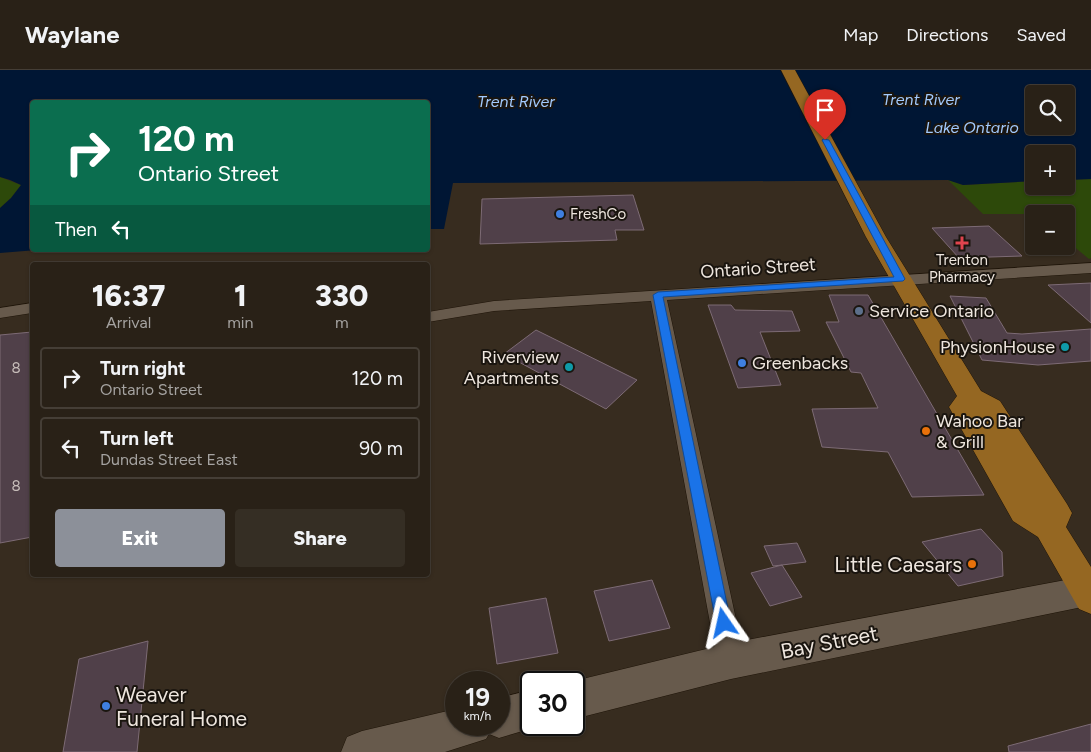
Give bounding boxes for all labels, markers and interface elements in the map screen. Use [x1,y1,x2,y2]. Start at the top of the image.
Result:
text: Waylane [25,20,120,49]
text: Map [843,24,878,46]
text: Directions [906,24,988,46]
text: Saved [1016,24,1066,46]
map controls [1025,85,1075,255]
button: search [1025,85,1075,135]
pin [804,89,846,140]
water label: Trent River [882,90,960,109]
water label: Trent River [477,92,555,111]
icon: arrive [811,96,839,124]
text: 120 m [138,118,235,160]
water label: Lake Ontario [925,118,1019,137]
icon: right [55,120,120,185]
button: + [1025,145,1075,195]
text: Ontario Street [138,160,279,187]
place label: FreshCo [570,205,626,223]
button: − [1025,205,1075,255]
marker: FreshCo [554,208,566,220]
icon: left [107,215,135,243]
text: Then [55,218,97,241]
marker: Trenton Pharmacy [956,237,968,249]
place label: Trenton Pharmacy [929,251,995,286]
street label: Ontario Street [700,253,817,283]
text: 16:37 [92,277,166,314]
text: 1 [234,277,247,314]
text: 330 [315,277,368,314]
place label: Service Ontario [869,300,994,322]
marker: Service Ontario [853,305,865,317]
text: Arrival [106,313,151,332]
text: min [227,313,253,332]
text: m [335,313,349,332]
place label: PhysionHouse [940,336,1055,358]
marker: PhysionHouse [1059,341,1071,353]
place label: Riverview Apartments [464,346,559,389]
place label: Greenbacks [752,352,848,374]
text: Turn right [100,357,186,380]
marker: Greenbacks [736,357,748,369]
house number: 8 [11,359,21,377]
marker: Riverview Apartments [563,361,575,373]
icon: right [57,364,85,392]
text: 120 m [351,367,403,390]
text: Ontario Street [100,380,203,399]
place label: Wahoo Bar & Grill [936,410,1023,453]
marker: Wahoo Bar & Grill [920,425,932,437]
text: Turn left [100,427,174,450]
icon: left [57,434,85,462]
text: 90 m [359,437,403,460]
text: Dundas Street East [100,450,238,469]
house number: 8 [11,477,21,495]
button: Exit [55,509,225,567]
button: Share [235,509,405,567]
place label: Little Caesars [834,552,962,577]
marker: Little Caesars [966,558,978,570]
position arrow [697,596,749,648]
street label: Bay Street [778,620,880,664]
speed limit sign: 30 [520,671,585,736]
place label: Weaver Funeral Home [116,682,247,731]
text: 19 [465,682,490,712]
marker: Weaver Funeral Home [100,700,112,712]
text: km/h [464,709,491,723]

